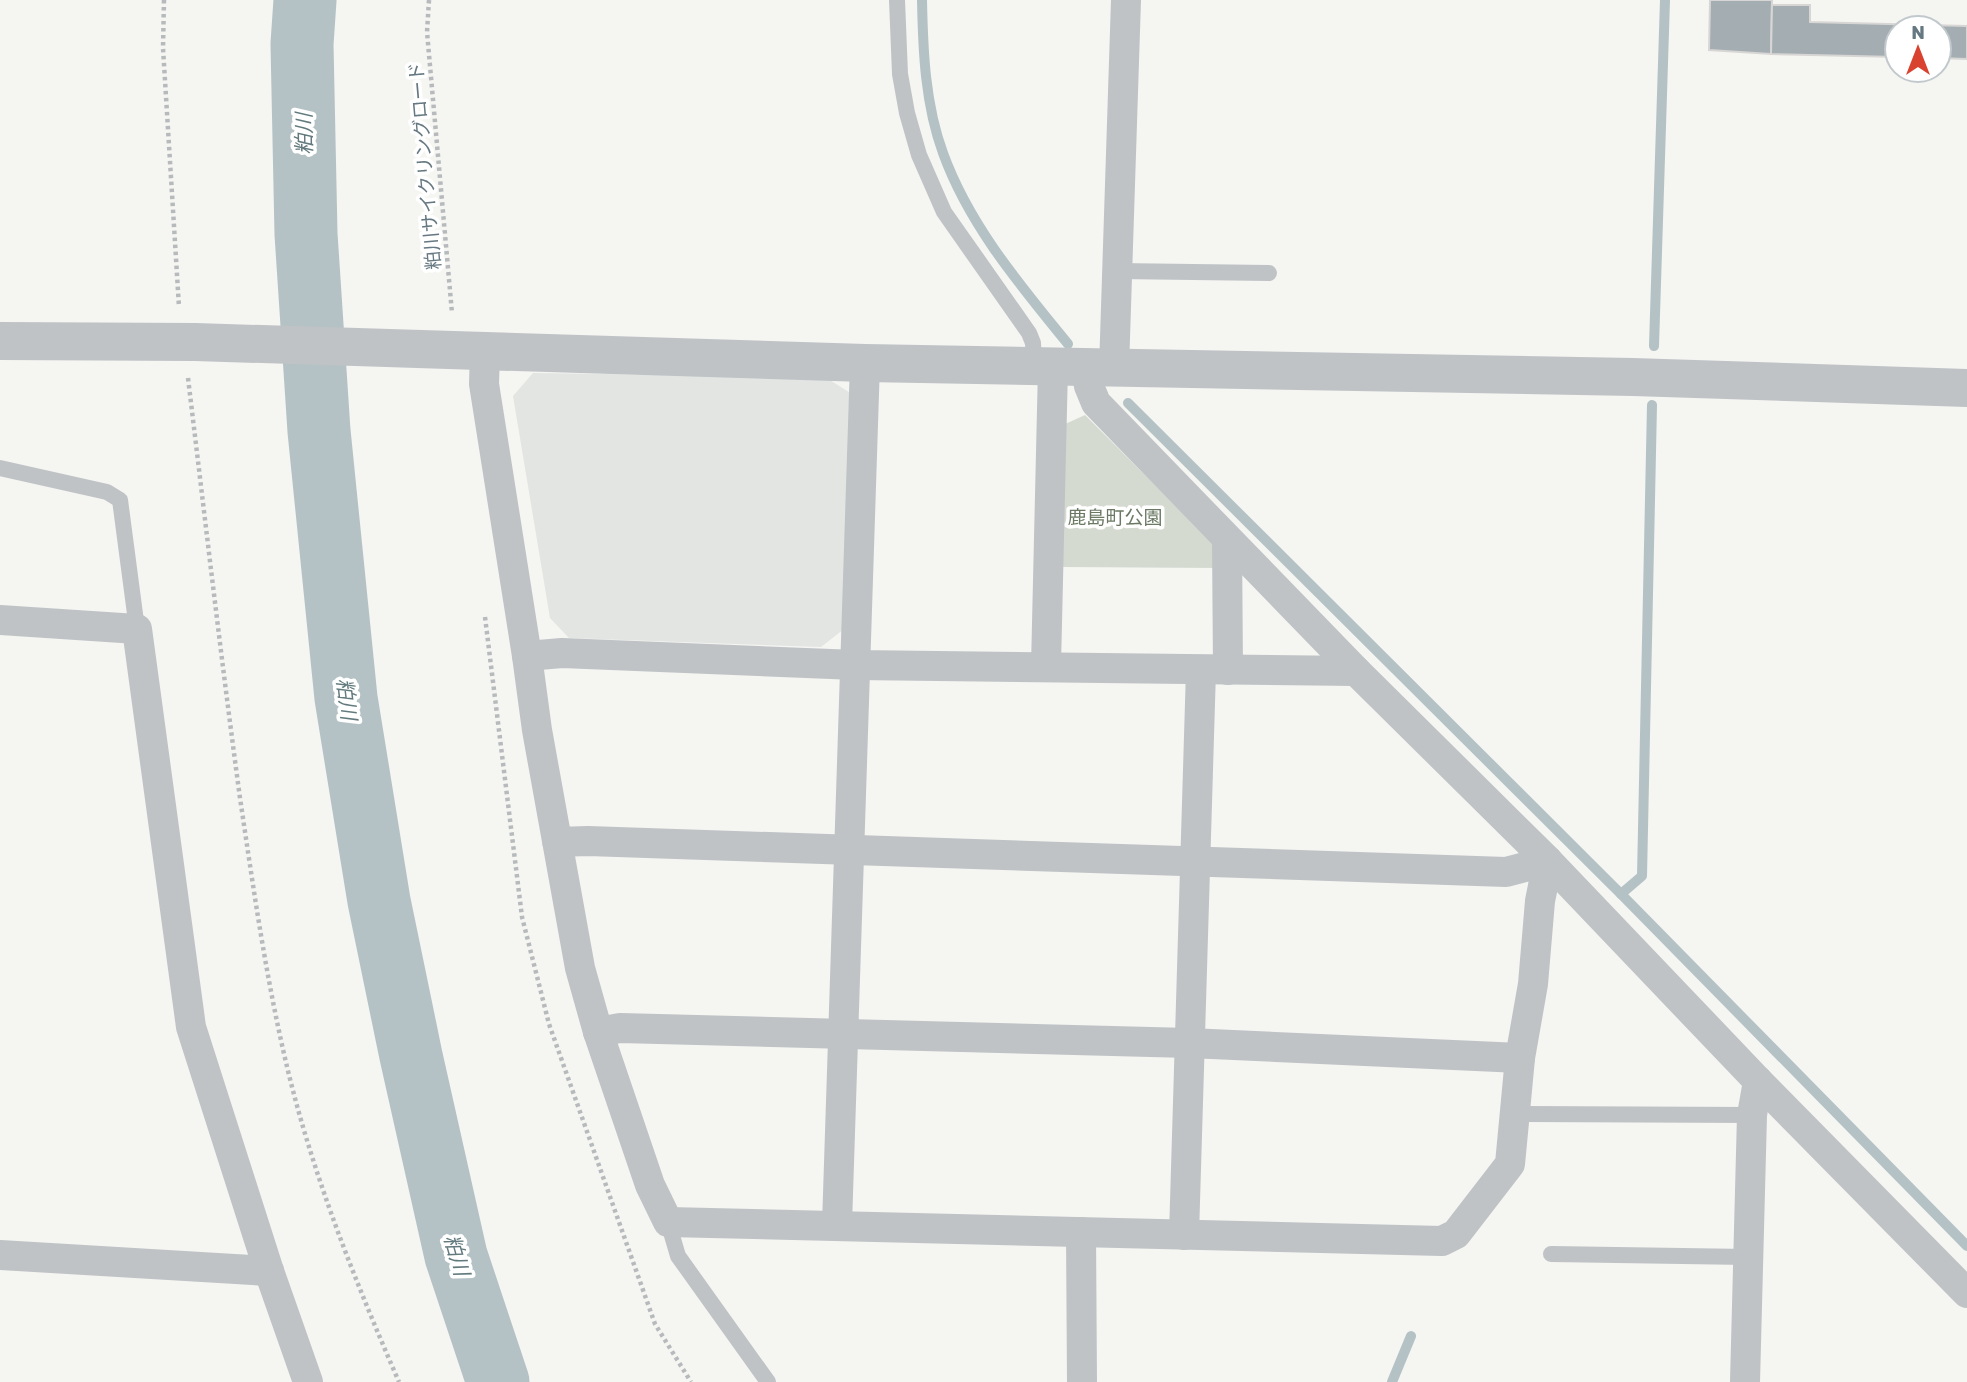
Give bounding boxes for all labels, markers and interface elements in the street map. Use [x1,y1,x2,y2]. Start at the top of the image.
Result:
north arrow [1883,14,1953,84]
text: N [1911,21,1925,44]
street label: 粕川サイクリングロード [404,61,446,271]
water label: 粕川 [291,111,317,155]
park label: 鹿島町公園 [1067,506,1163,529]
water label: 粕川 [332,677,362,723]
water label: 粕川 [439,1231,475,1281]

